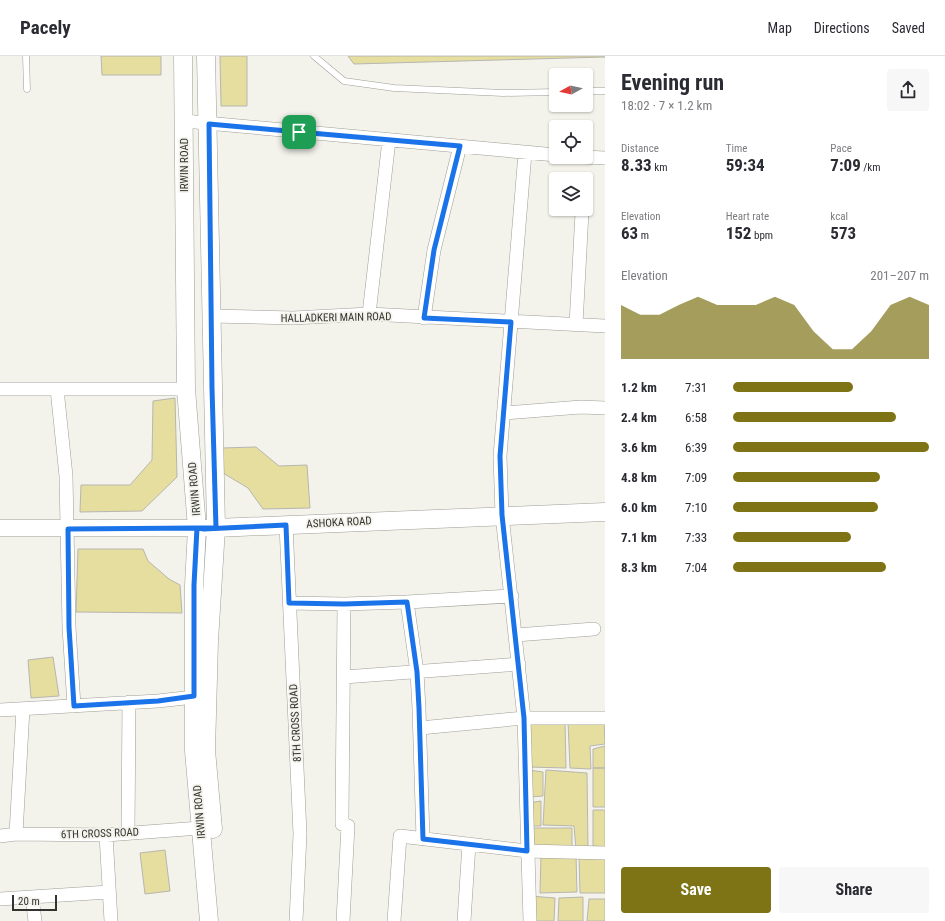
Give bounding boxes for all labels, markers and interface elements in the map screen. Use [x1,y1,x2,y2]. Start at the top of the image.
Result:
text: Pacely [20,16,71,39]
text: Map [768,20,792,36]
text: Directions [814,20,870,36]
text: Saved [892,20,925,36]
north arrow [549,68,593,112]
map controls [549,68,593,216]
button: share [887,69,929,111]
text: Evening run [621,70,724,95]
text: 18:02 · 7 × 1.2 km [621,98,712,113]
pin [282,115,316,149]
button: locate [549,120,593,164]
icon: arrive [288,121,310,143]
street label: IRWIN ROAD [178,138,191,192]
text: Distance [621,142,659,155]
text: Time [726,142,747,155]
text: Pace [830,142,852,155]
text: 8.33 [621,155,652,175]
text: 59:34 [726,155,765,175]
text: 7:09 [830,155,861,175]
text: km [652,161,667,174]
text: /km [861,161,881,174]
button: layers [549,172,593,216]
text: Elevation [621,210,661,223]
text: Heart rate [726,210,769,223]
text: kcal [830,210,848,223]
text: 63 [621,223,638,243]
text: 152 [726,223,751,243]
text: 573 [830,223,856,243]
text: m [638,229,649,242]
text: bpm [751,229,773,242]
text: Elevation [621,268,668,283]
text: 201–207 m [870,268,929,283]
street label: HALLADKERI MAIN ROAD [280,310,392,325]
text: 1.2 km [621,380,657,395]
text: 7:31 [685,380,707,395]
text: 2.4 km [621,410,657,425]
text: 6:58 [685,410,707,425]
text: 3.6 km [621,440,657,455]
text: 6:39 [685,440,707,455]
street label: IRWIN ROAD [186,461,203,516]
text: 4.8 km [621,470,657,485]
text: 7:09 [685,470,707,485]
text: 6.0 km [621,500,657,515]
text: 7:10 [685,500,707,515]
street label: ASHOKA ROAD [306,514,372,531]
text: 7.1 km [621,530,657,545]
text: 7:33 [685,530,707,545]
text: 8.3 km [621,560,657,575]
text: 7:04 [685,560,707,575]
street label: 8TH CROSS ROAD [287,684,304,762]
street label: IRWIN ROAD [191,784,208,839]
street label: 6TH CROSS ROAD [61,826,139,841]
button: Save [621,867,771,913]
button: Share [779,867,929,913]
scale bar [12,893,57,912]
text: 20 m [18,895,40,908]

